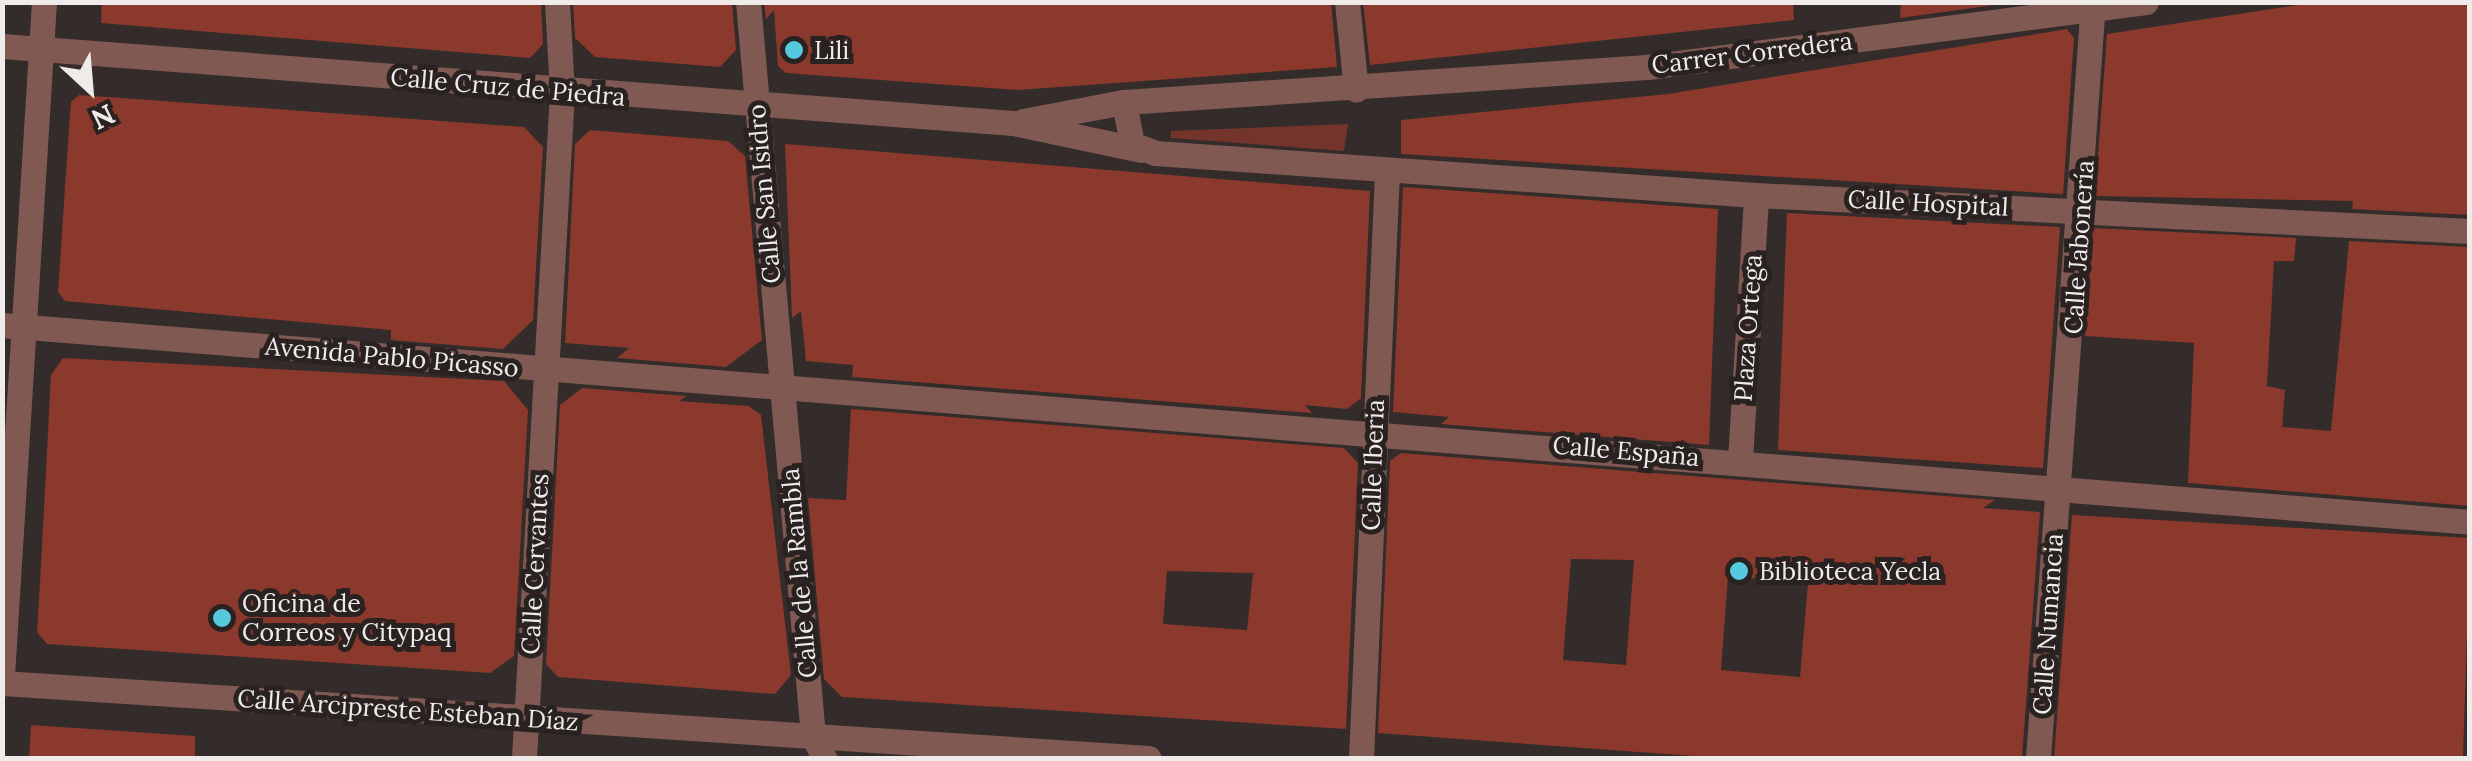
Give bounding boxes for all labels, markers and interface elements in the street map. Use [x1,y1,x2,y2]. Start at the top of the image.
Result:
street label: Carrer Corredera [1650,26,1854,80]
place label: Lili [814,35,849,65]
marker: Lili [783,39,805,61]
north arrow [40,40,140,140]
street label: Calle Cruz de Piedra [389,62,627,112]
text: N [86,96,121,138]
street label: Calle San Isidro [741,103,787,285]
street label: Calle Jabonería [2058,159,2100,335]
street label: Calle Hospital [1847,184,2009,222]
street label: Plaza Ortega [1728,253,1768,403]
street label: Avenida Pablo Picasso [264,331,520,383]
street label: Calle Iberia [1356,399,1390,531]
street label: Calle España [1551,430,1701,472]
street label: Calle de la Rambla [775,467,823,679]
street label: Calle Cervantes [515,473,555,655]
street label: Calle Numancia [2027,532,2069,716]
place label: Biblioteca Yecla [1759,556,1941,586]
marker: Biblioteca Yecla [1728,560,1750,582]
place label: Oficina de Correos y Citypaq [242,589,451,648]
marker: Oficina de Correos y Citypaq [211,607,233,629]
street label: Calle Arcipreste Esteban Díaz [236,683,580,737]

